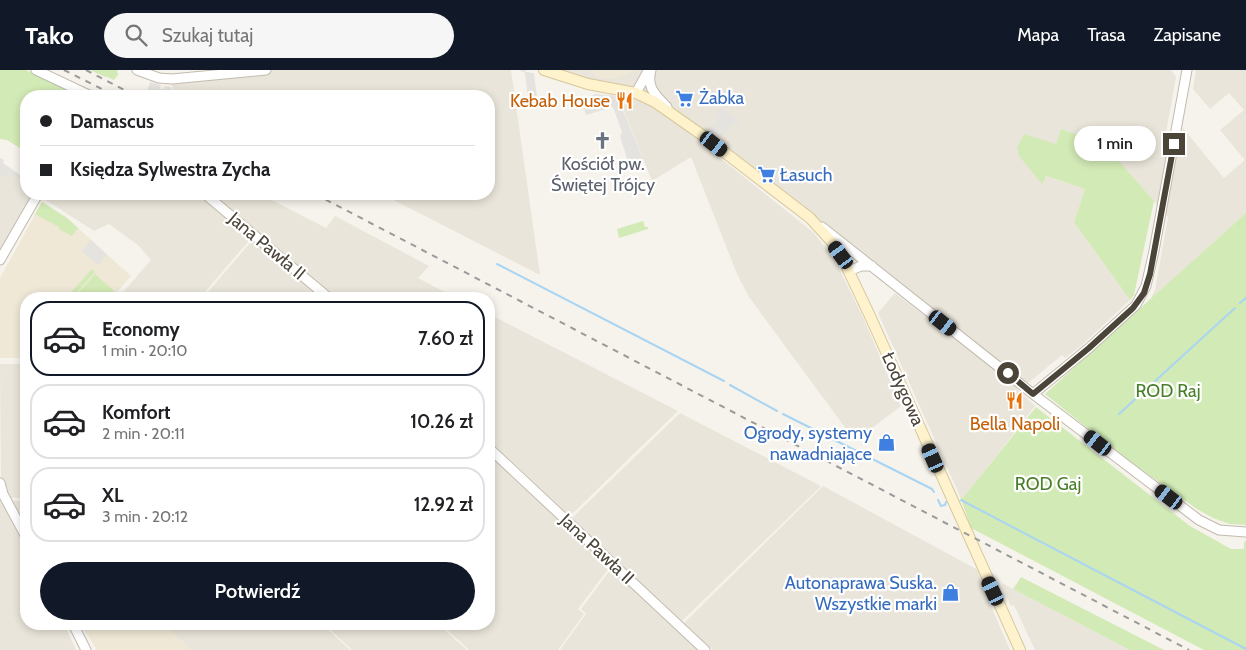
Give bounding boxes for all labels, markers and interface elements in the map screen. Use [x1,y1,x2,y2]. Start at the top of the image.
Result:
search box [104,13,454,58]
text: Tako [25,21,74,50]
icon: search [122,21,150,49]
text: Szukaj tutaj [162,24,253,47]
text: Mapa [1017,24,1059,46]
text: Trasa [1087,24,1125,46]
text: Zapisane [1153,24,1221,46]
place label: Żabka [699,87,744,109]
supermarket icon: Żabka [675,88,695,108]
place label: Kebab House [510,90,610,112]
restaurant icon: Kebab House [614,91,634,111]
text: Damascus [70,110,154,133]
callout: 1 min [1074,126,1156,162]
car [697,129,730,159]
church icon: Kościół pw. Świętej Trójcy [593,131,613,151]
route end [1163,133,1185,155]
text: 1 min [1097,134,1133,153]
place label: Kościół pw. Świętej Trójcy [551,153,655,196]
text: Księdza Sylwestra Zycha [70,158,270,181]
place label: Łasuch [780,164,832,186]
supermarket icon: Łasuch [756,165,776,185]
street label: Jana Pawła II [223,207,310,284]
car [826,238,855,272]
car [926,308,959,338]
icon: car [42,316,87,361]
text: Economy [102,318,180,341]
text: 7.60 zł [418,327,473,350]
text: 1 min · 20:10 [102,341,187,360]
street label: Łodygowa [877,349,929,430]
route start [997,362,1019,384]
park label: ROD Raj [1135,380,1201,402]
restaurant icon: Bella Napoli [1005,391,1025,411]
icon: car [42,399,87,444]
text: Komfort [102,401,171,424]
text: 10.26 zł [410,410,473,433]
place label: Bella Napoli [970,413,1060,435]
place label: Ogrody, systemy nawadniające [744,422,872,465]
text: 2 min · 20:11 [102,424,185,443]
car [1081,428,1114,458]
shop icon: Ogrody, systemy nawadniające [876,433,896,453]
car [920,441,945,475]
park label: ROD Gaj [1015,473,1081,495]
icon: car [42,482,87,527]
car [1152,482,1185,512]
text: XL [102,484,123,507]
text: 12.92 zł [414,493,473,516]
text: 3 min · 20:12 [102,507,188,526]
street label: Jana Pawła II [555,508,639,589]
button: Potwierdź [40,562,475,620]
place label: Autonaprawa Suska. Wszystkie marki [785,572,937,615]
car [979,574,1006,608]
shop icon: Autonaprawa Suska. Wszystkie marki [941,583,961,603]

